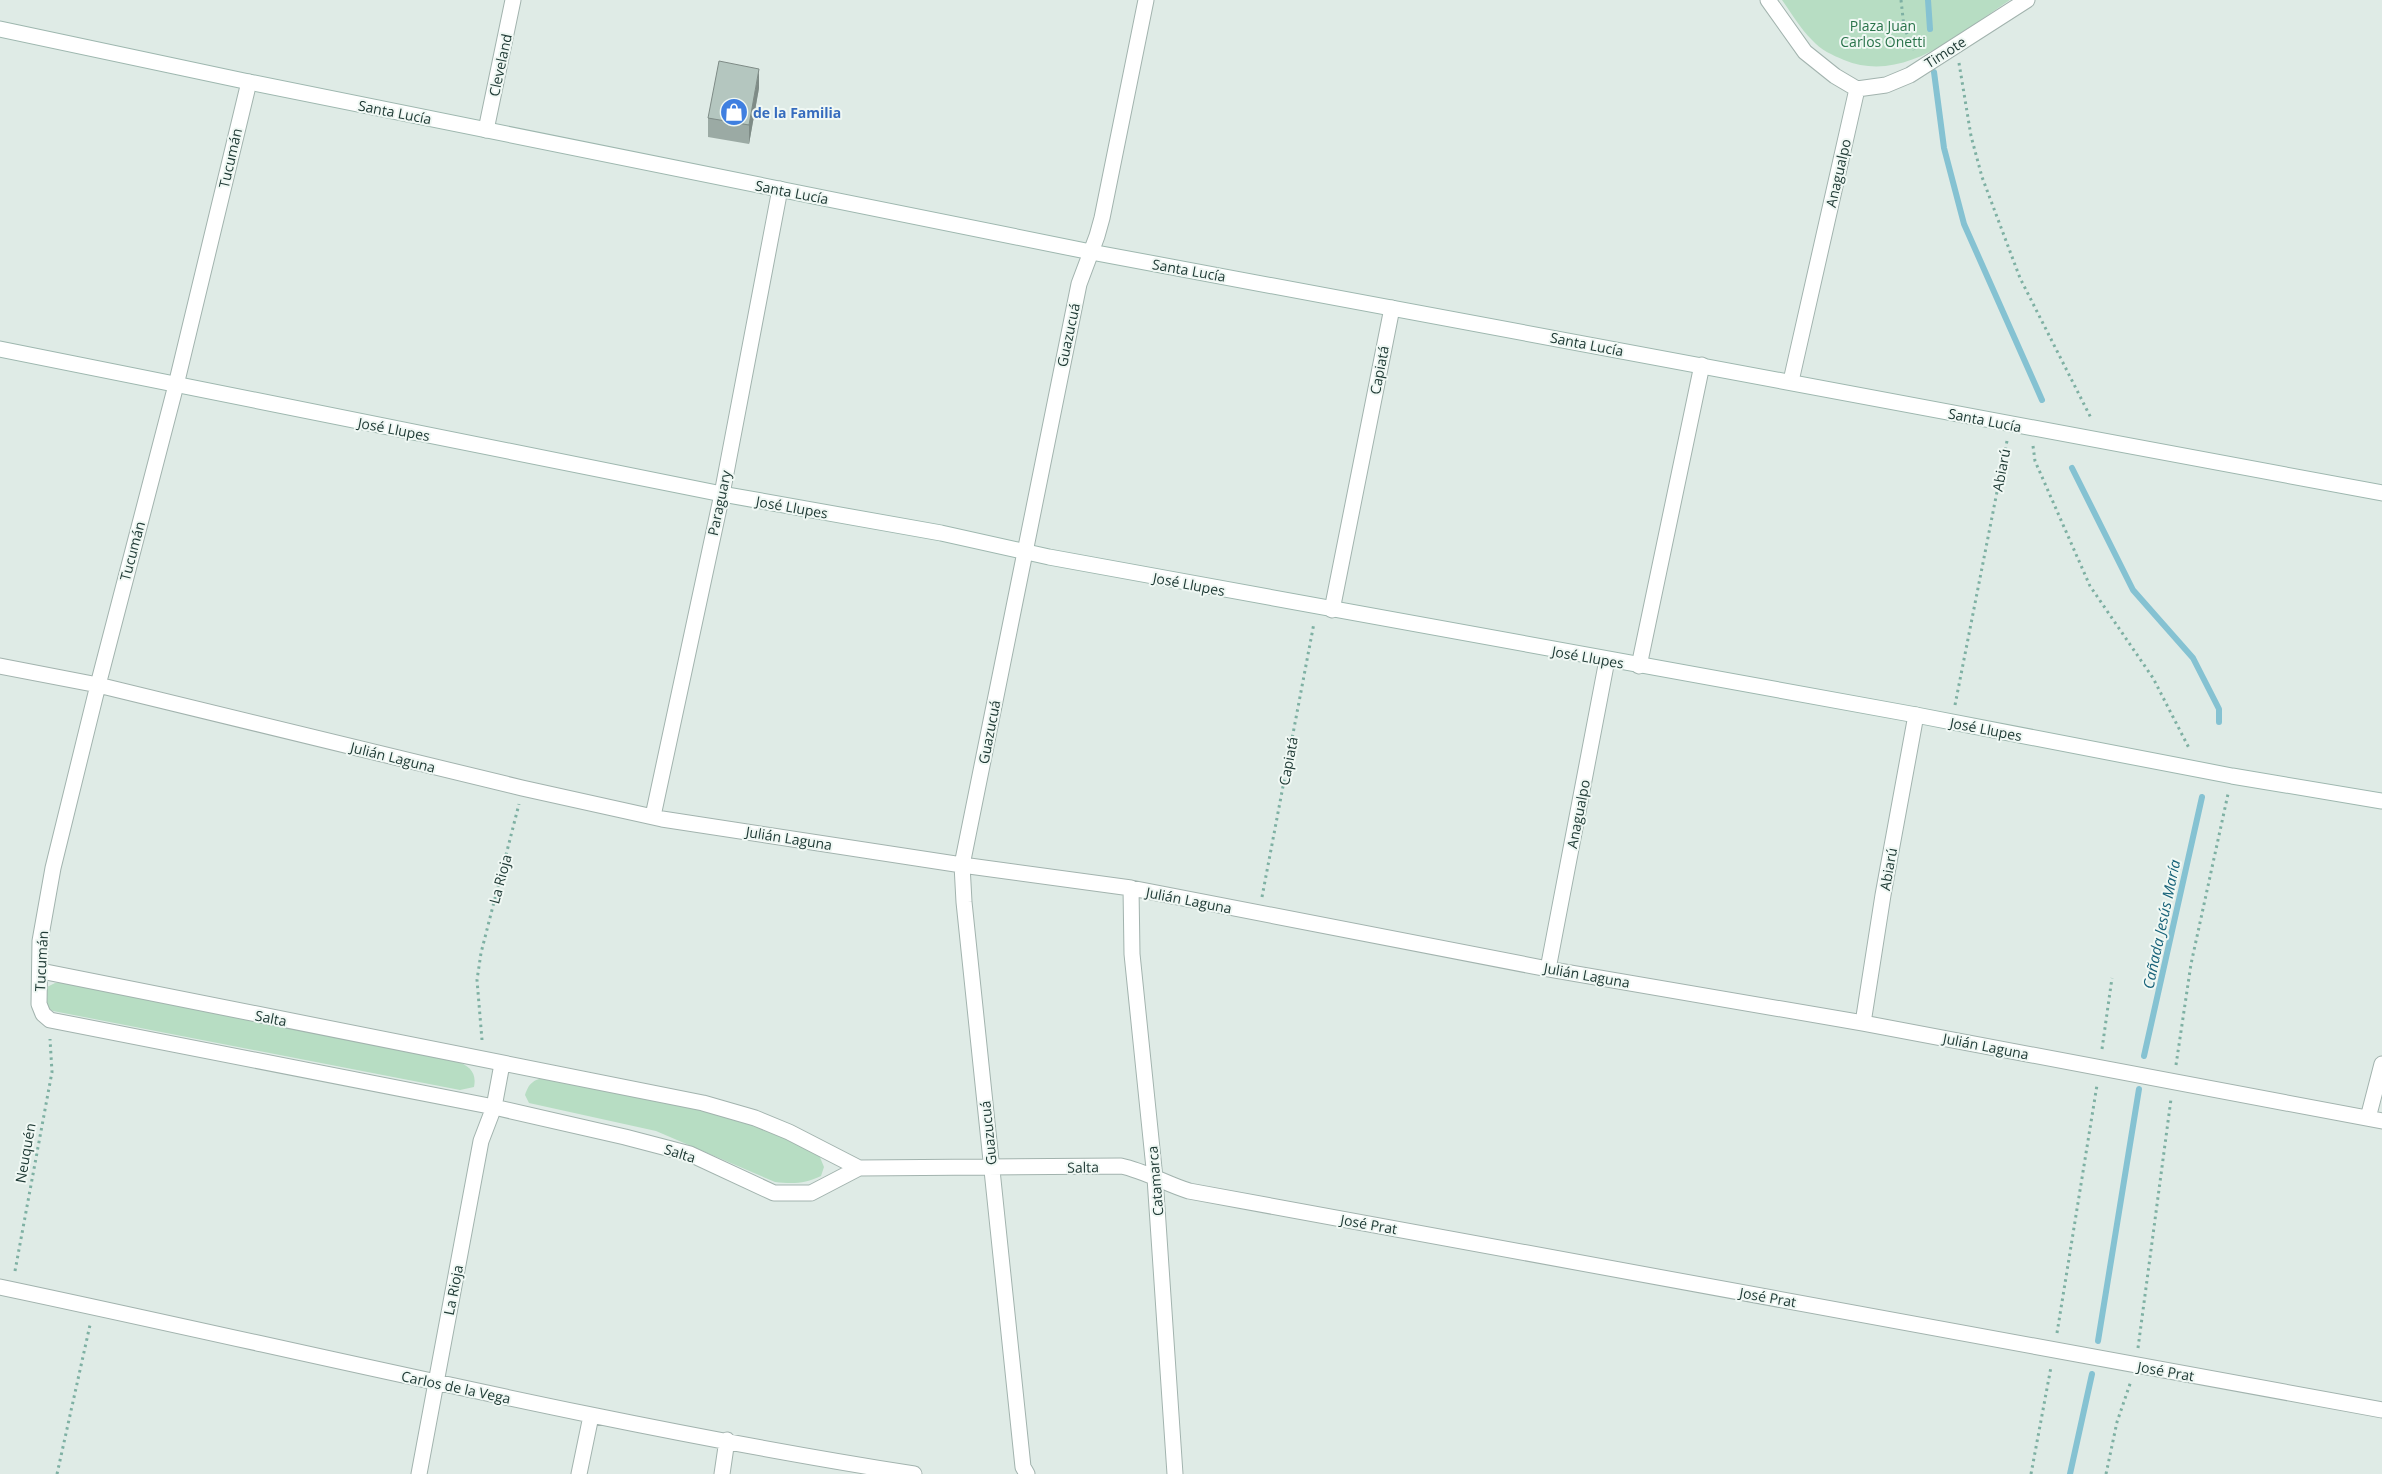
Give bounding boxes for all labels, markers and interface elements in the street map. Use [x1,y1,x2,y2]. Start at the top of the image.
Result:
park label: Plaza Juan Carlos Onetti [1840,16,1926,51]
street label: Cleveland [484,32,516,98]
street label: Timote [1921,32,1969,72]
street label: Santa Lucía [357,96,433,128]
shop icon: de la Familia [719,97,749,127]
place label: de la Familia [753,103,841,122]
street label: Tucumán [214,126,246,190]
street label: Anagualpo [1821,137,1855,209]
street label: Santa Lucía [754,176,830,208]
street label: Santa Lucía [1151,254,1227,286]
street label: Guazucuá [1052,301,1084,369]
street label: Santa Lucía [1549,328,1625,360]
street label: Capiatá [1365,344,1393,396]
street label: Santa Lucía [1947,404,2023,436]
street label: José Llupes [354,412,432,445]
street label: Abiarú [1988,447,2014,493]
street label: Paraguary [703,468,735,537]
street label: José Llupes [752,491,830,523]
street label: Tucumán [115,519,149,583]
street label: José Llupes [1149,567,1227,600]
street label: José Llupes [1548,641,1626,673]
street label: Guazucuá [973,698,1005,766]
street label: José Llupes [1946,712,2024,745]
street label: Capiatá [1274,735,1302,787]
street label: Julián Laguna [347,737,438,777]
street label: Anagualpo [1562,778,1594,850]
street label: Julián Laguna [743,821,833,854]
street label: Abiarú [1875,846,1901,892]
street label: La Rioja [484,852,516,906]
water label: Cañada Jesús María [2138,857,2185,990]
street label: Julián Laguna [1142,882,1234,918]
street label: Tucumán [30,930,52,992]
street label: Julián Laguna [1541,958,1632,992]
street label: Salta [254,1006,288,1030]
street label: Julián Laguna [1939,1028,2031,1064]
street label: Guazucuá [975,1100,1001,1166]
street label: Neuquén [10,1122,40,1184]
street label: Salta [662,1139,698,1167]
street label: Catamarca [1142,1145,1168,1217]
street label: Salta [1067,1157,1099,1177]
street label: José Prat [1337,1209,1399,1238]
street label: La Rioja [439,1263,467,1317]
street label: José Prat [1736,1282,1798,1311]
street label: José Prat [2134,1356,2196,1385]
street label: Carlos de la Vega [400,1366,512,1408]

